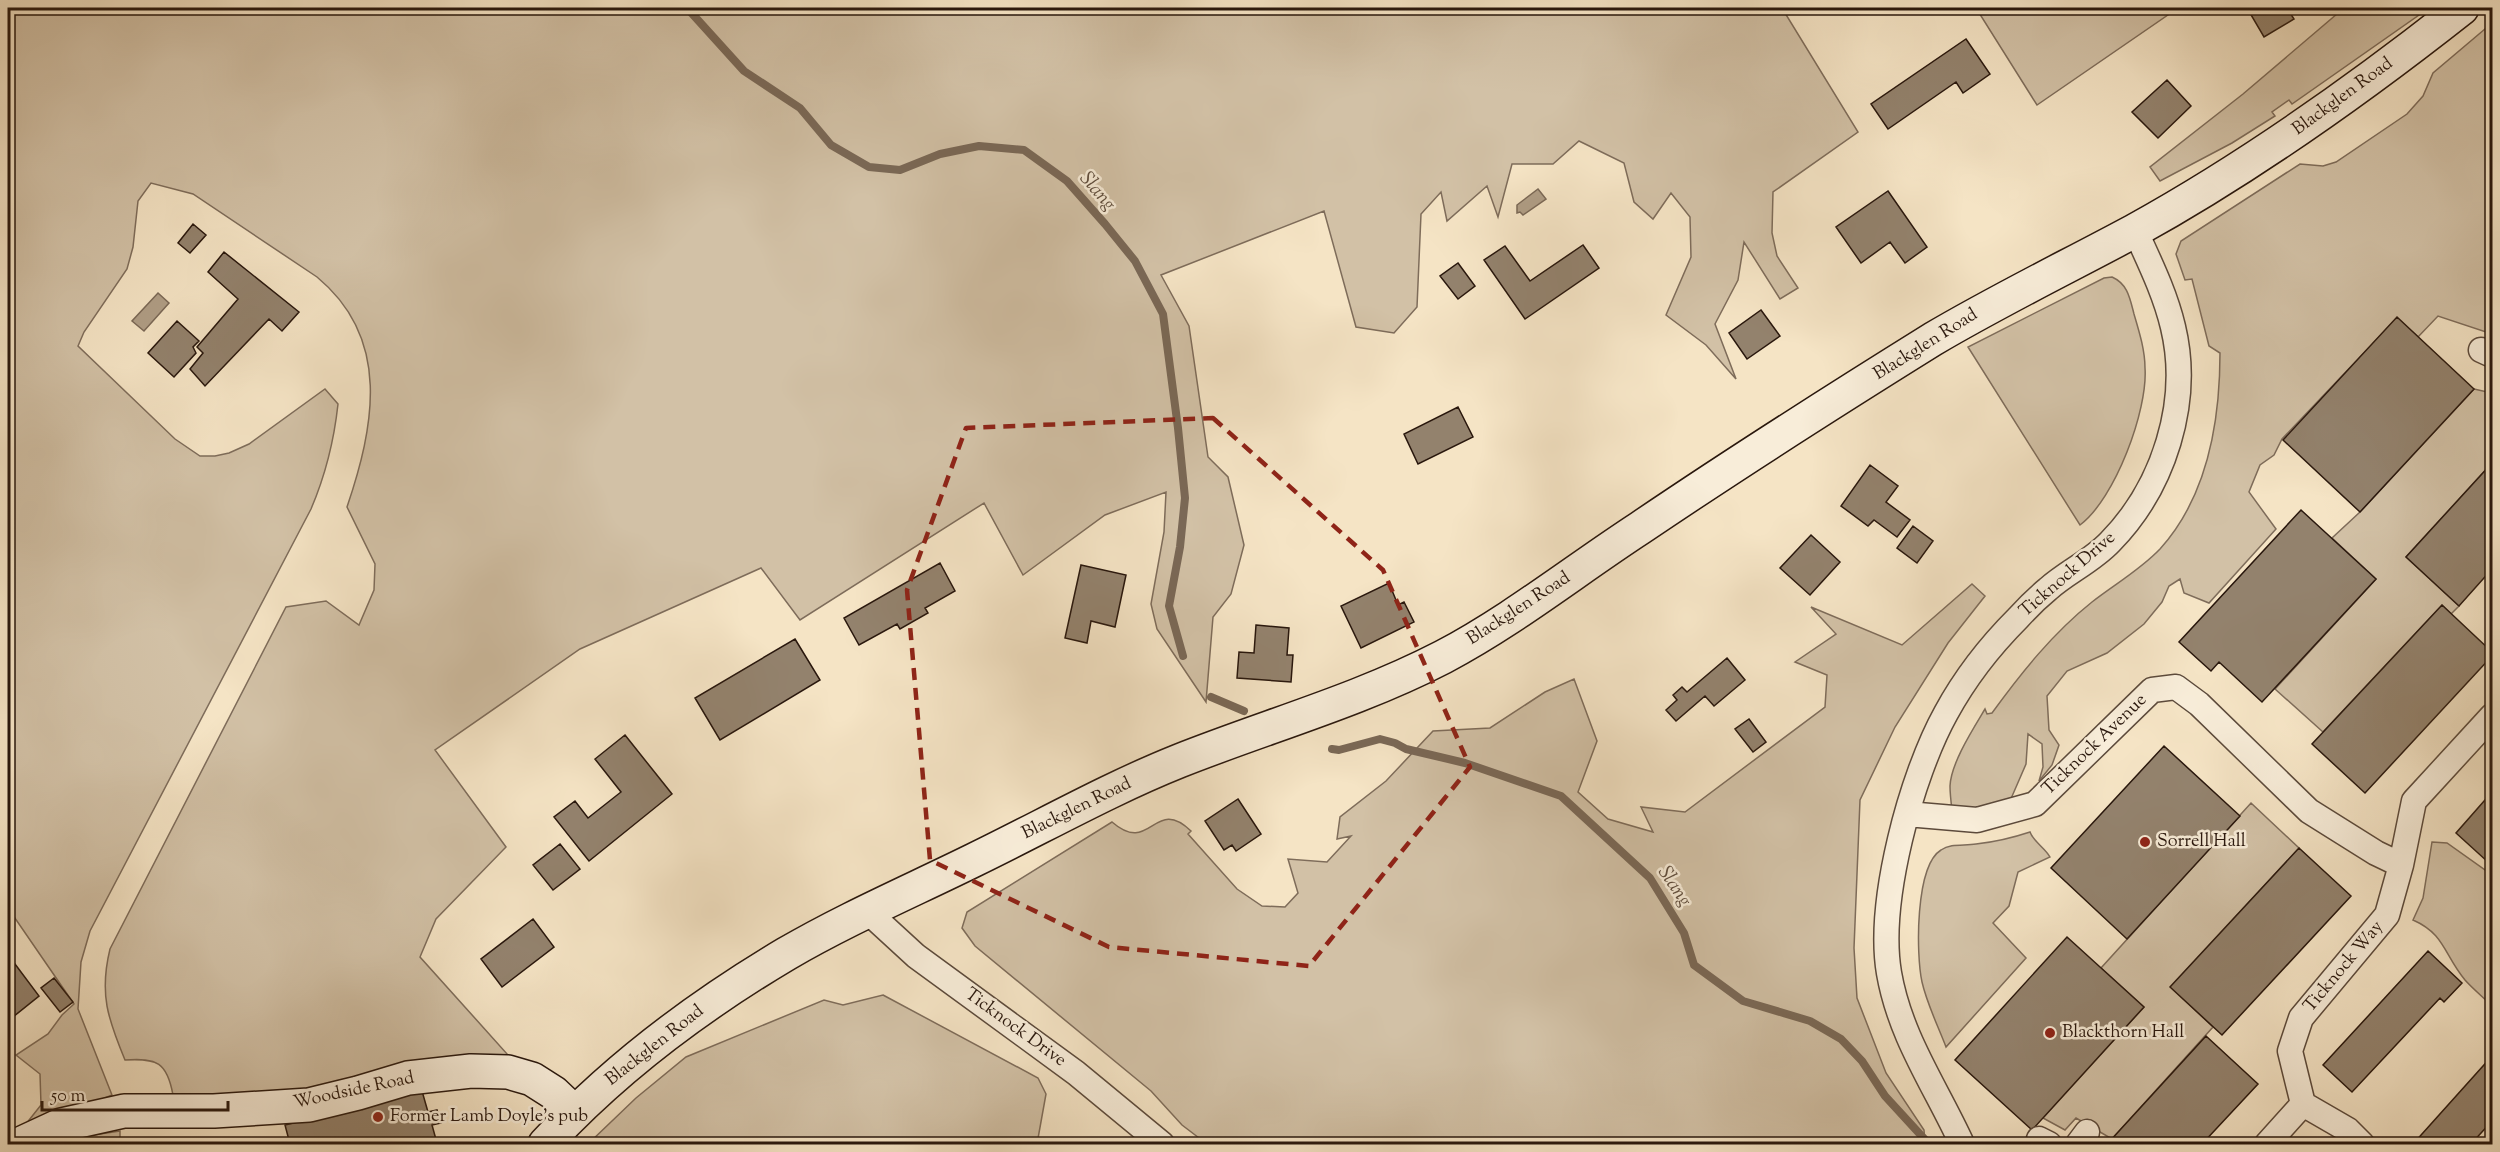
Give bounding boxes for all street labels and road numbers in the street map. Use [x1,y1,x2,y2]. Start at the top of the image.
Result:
street label: Blackglen Road [2287,52,2399,142]
street label: Blackglen Road [1869,302,1983,388]
street label: Ticknock Drive [2014,526,2122,624]
street label: Blackglen Road [1462,566,1576,652]
street label: Ticknock Avenue [2037,688,2153,802]
street label: Blackglen Road [1018,771,1136,847]
street label: Ticknock Way [2298,915,2390,1018]
street label: Ticknock Drive [959,982,1071,1074]
street label: Blackglen Road [600,999,710,1093]
street label: Woodside Road [291,1066,417,1116]

